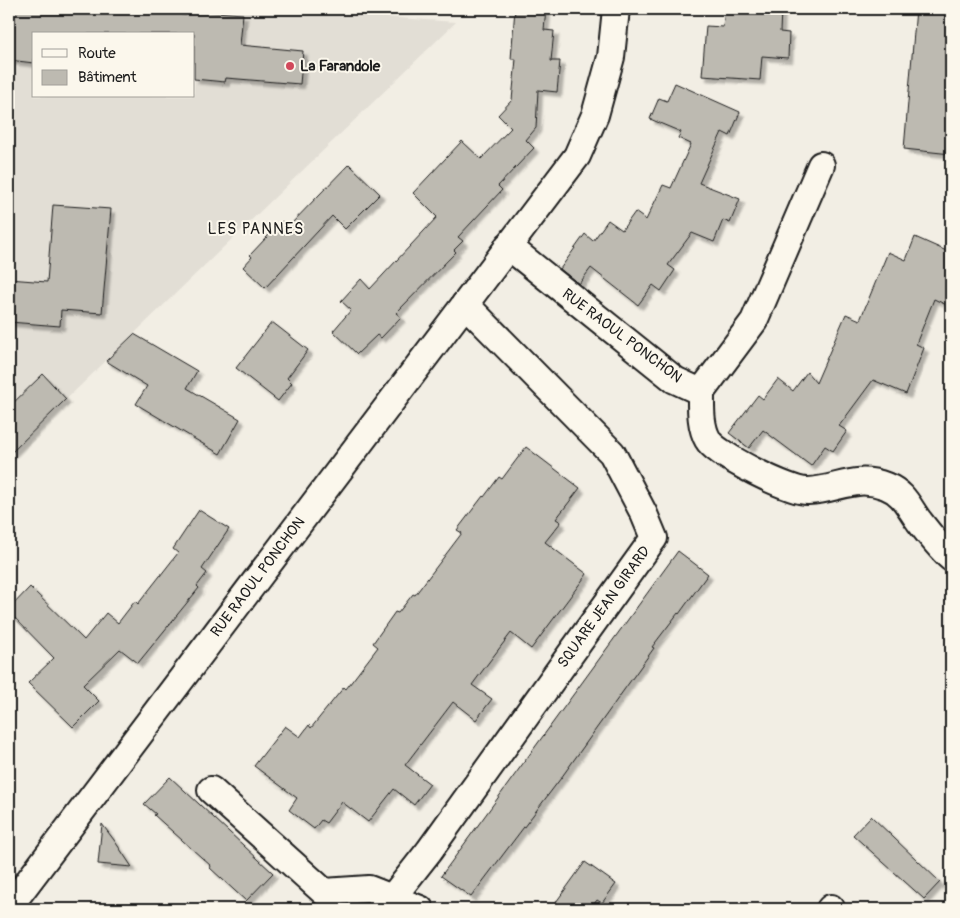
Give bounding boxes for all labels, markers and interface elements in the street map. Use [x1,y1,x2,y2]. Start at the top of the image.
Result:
legend [32,32,195,98]
text: Route [78,44,116,63]
place label: La Farandole [300,57,381,76]
marker: La Farandole [284,60,296,72]
text: Bâtiment [78,68,138,87]
district label: LES PANNES [208,219,304,239]
street label: RUE RAOUL PONCHON [558,285,686,387]
street label: RUE RAOUL PONCHON [207,513,309,641]
street label: SQUARE JEAN GIRARD [553,542,655,672]

